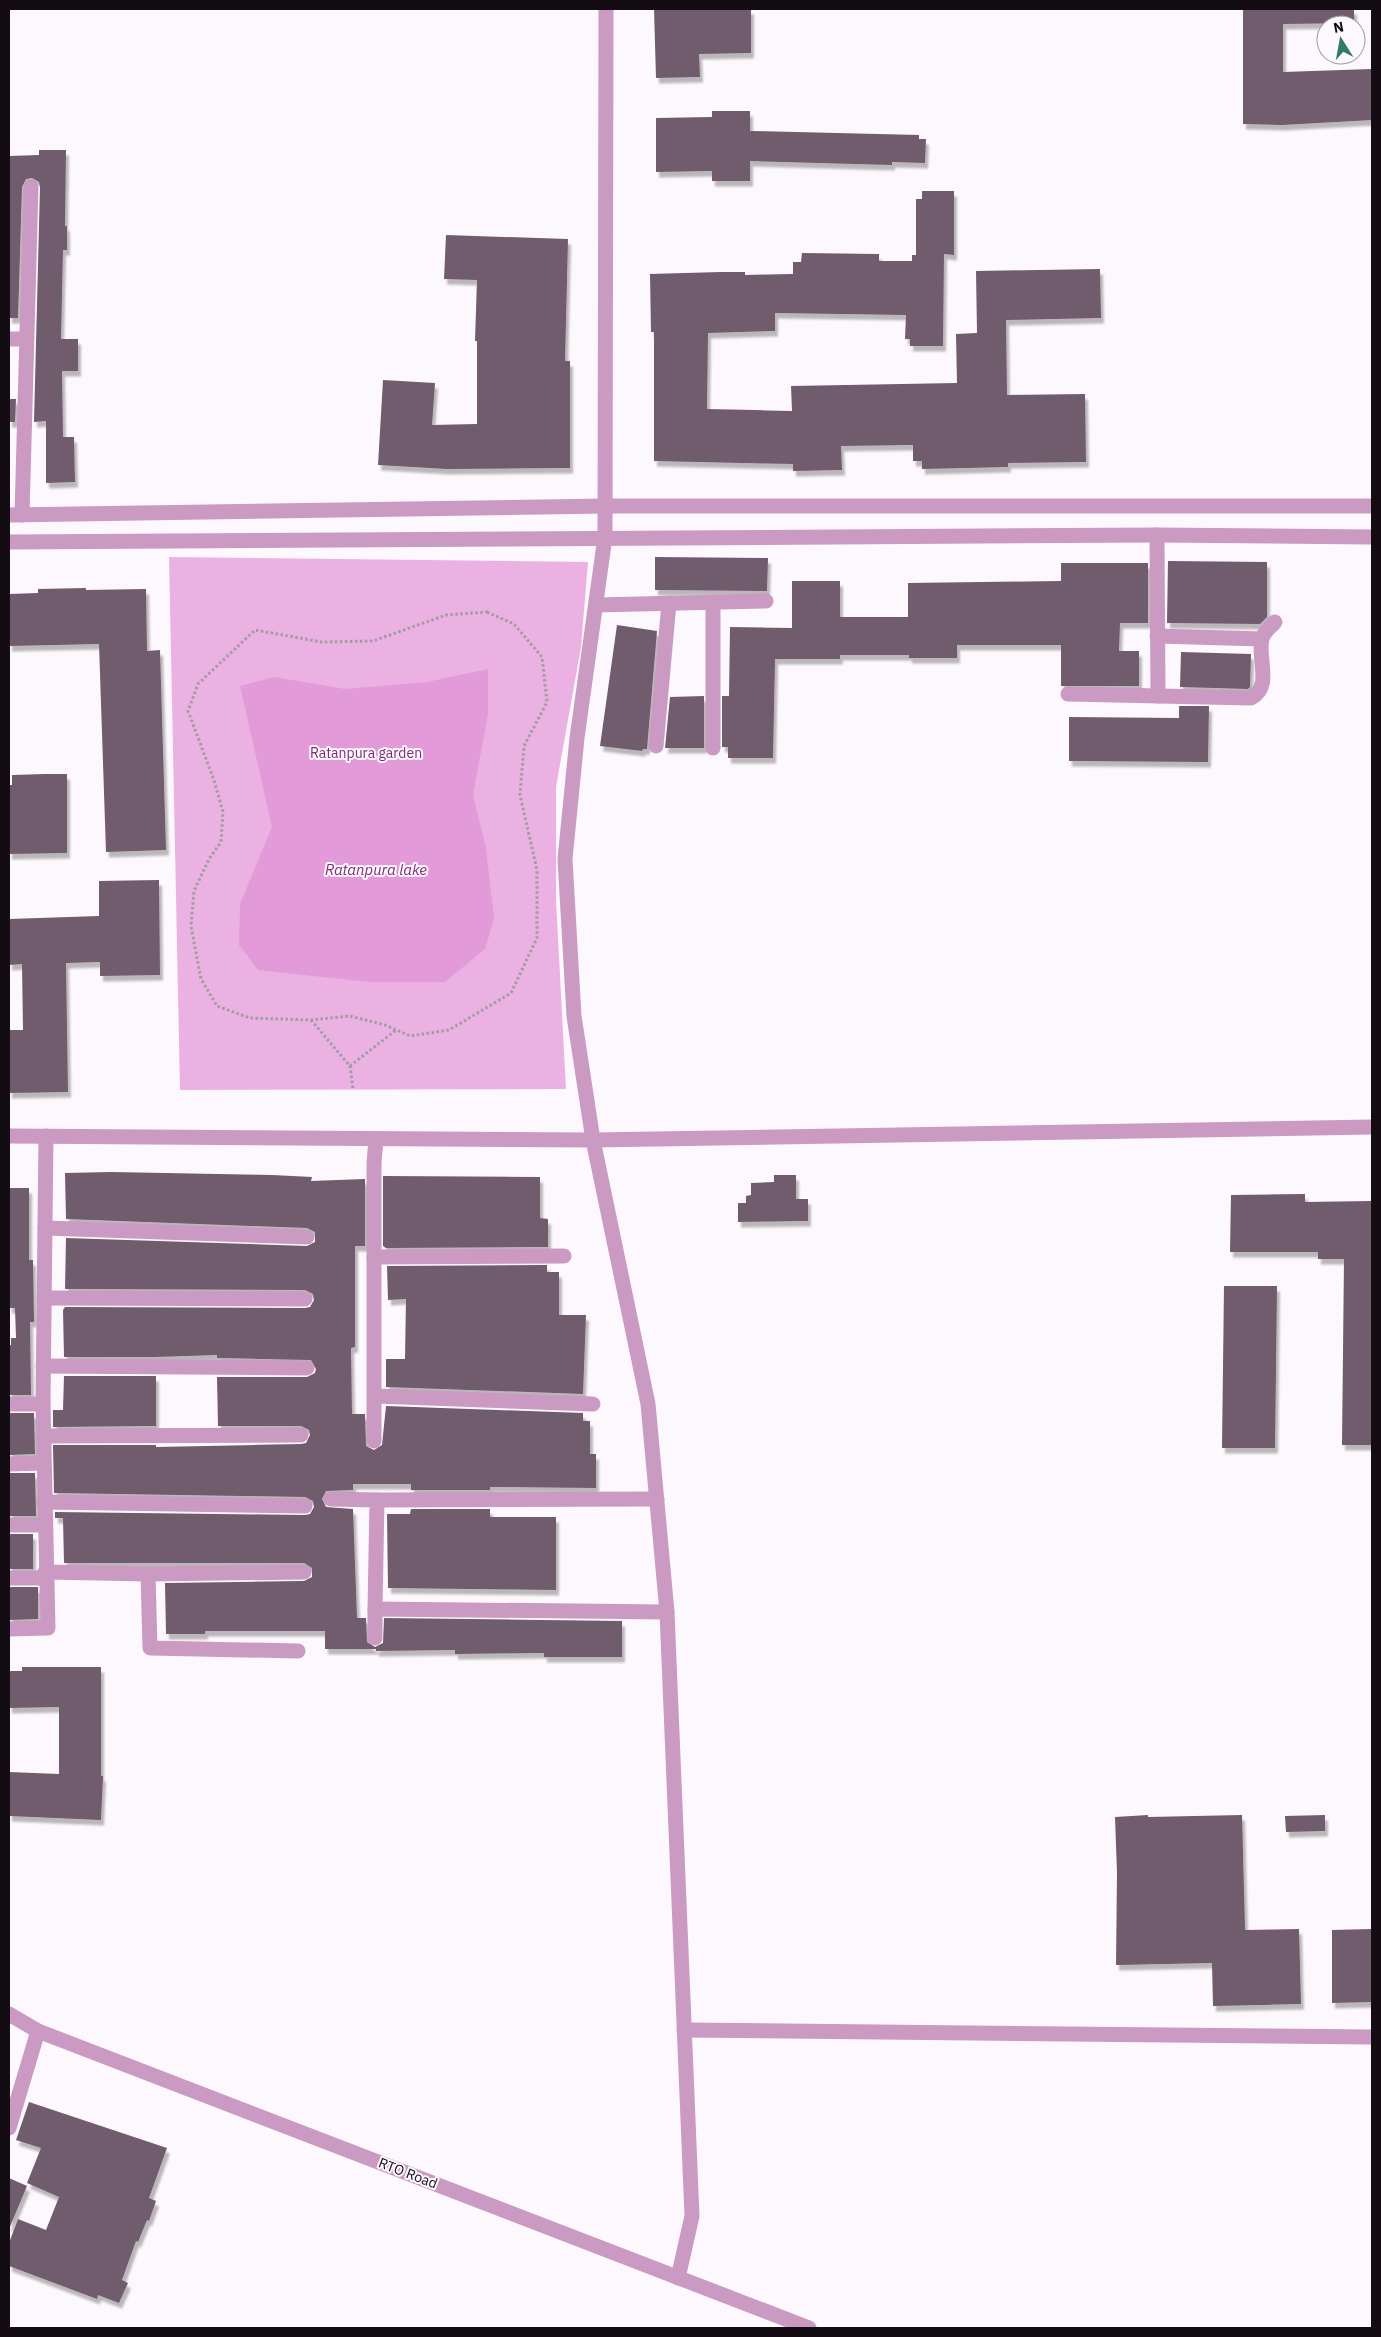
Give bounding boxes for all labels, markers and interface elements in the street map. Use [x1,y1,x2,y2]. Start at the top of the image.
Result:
north arrow [1316,15,1366,65]
text: N [1332,17,1345,37]
park label: Ratanpura garden [310,744,422,762]
water label: Ratanpura lake [325,860,427,879]
street label: RTO Road [376,2154,440,2192]

